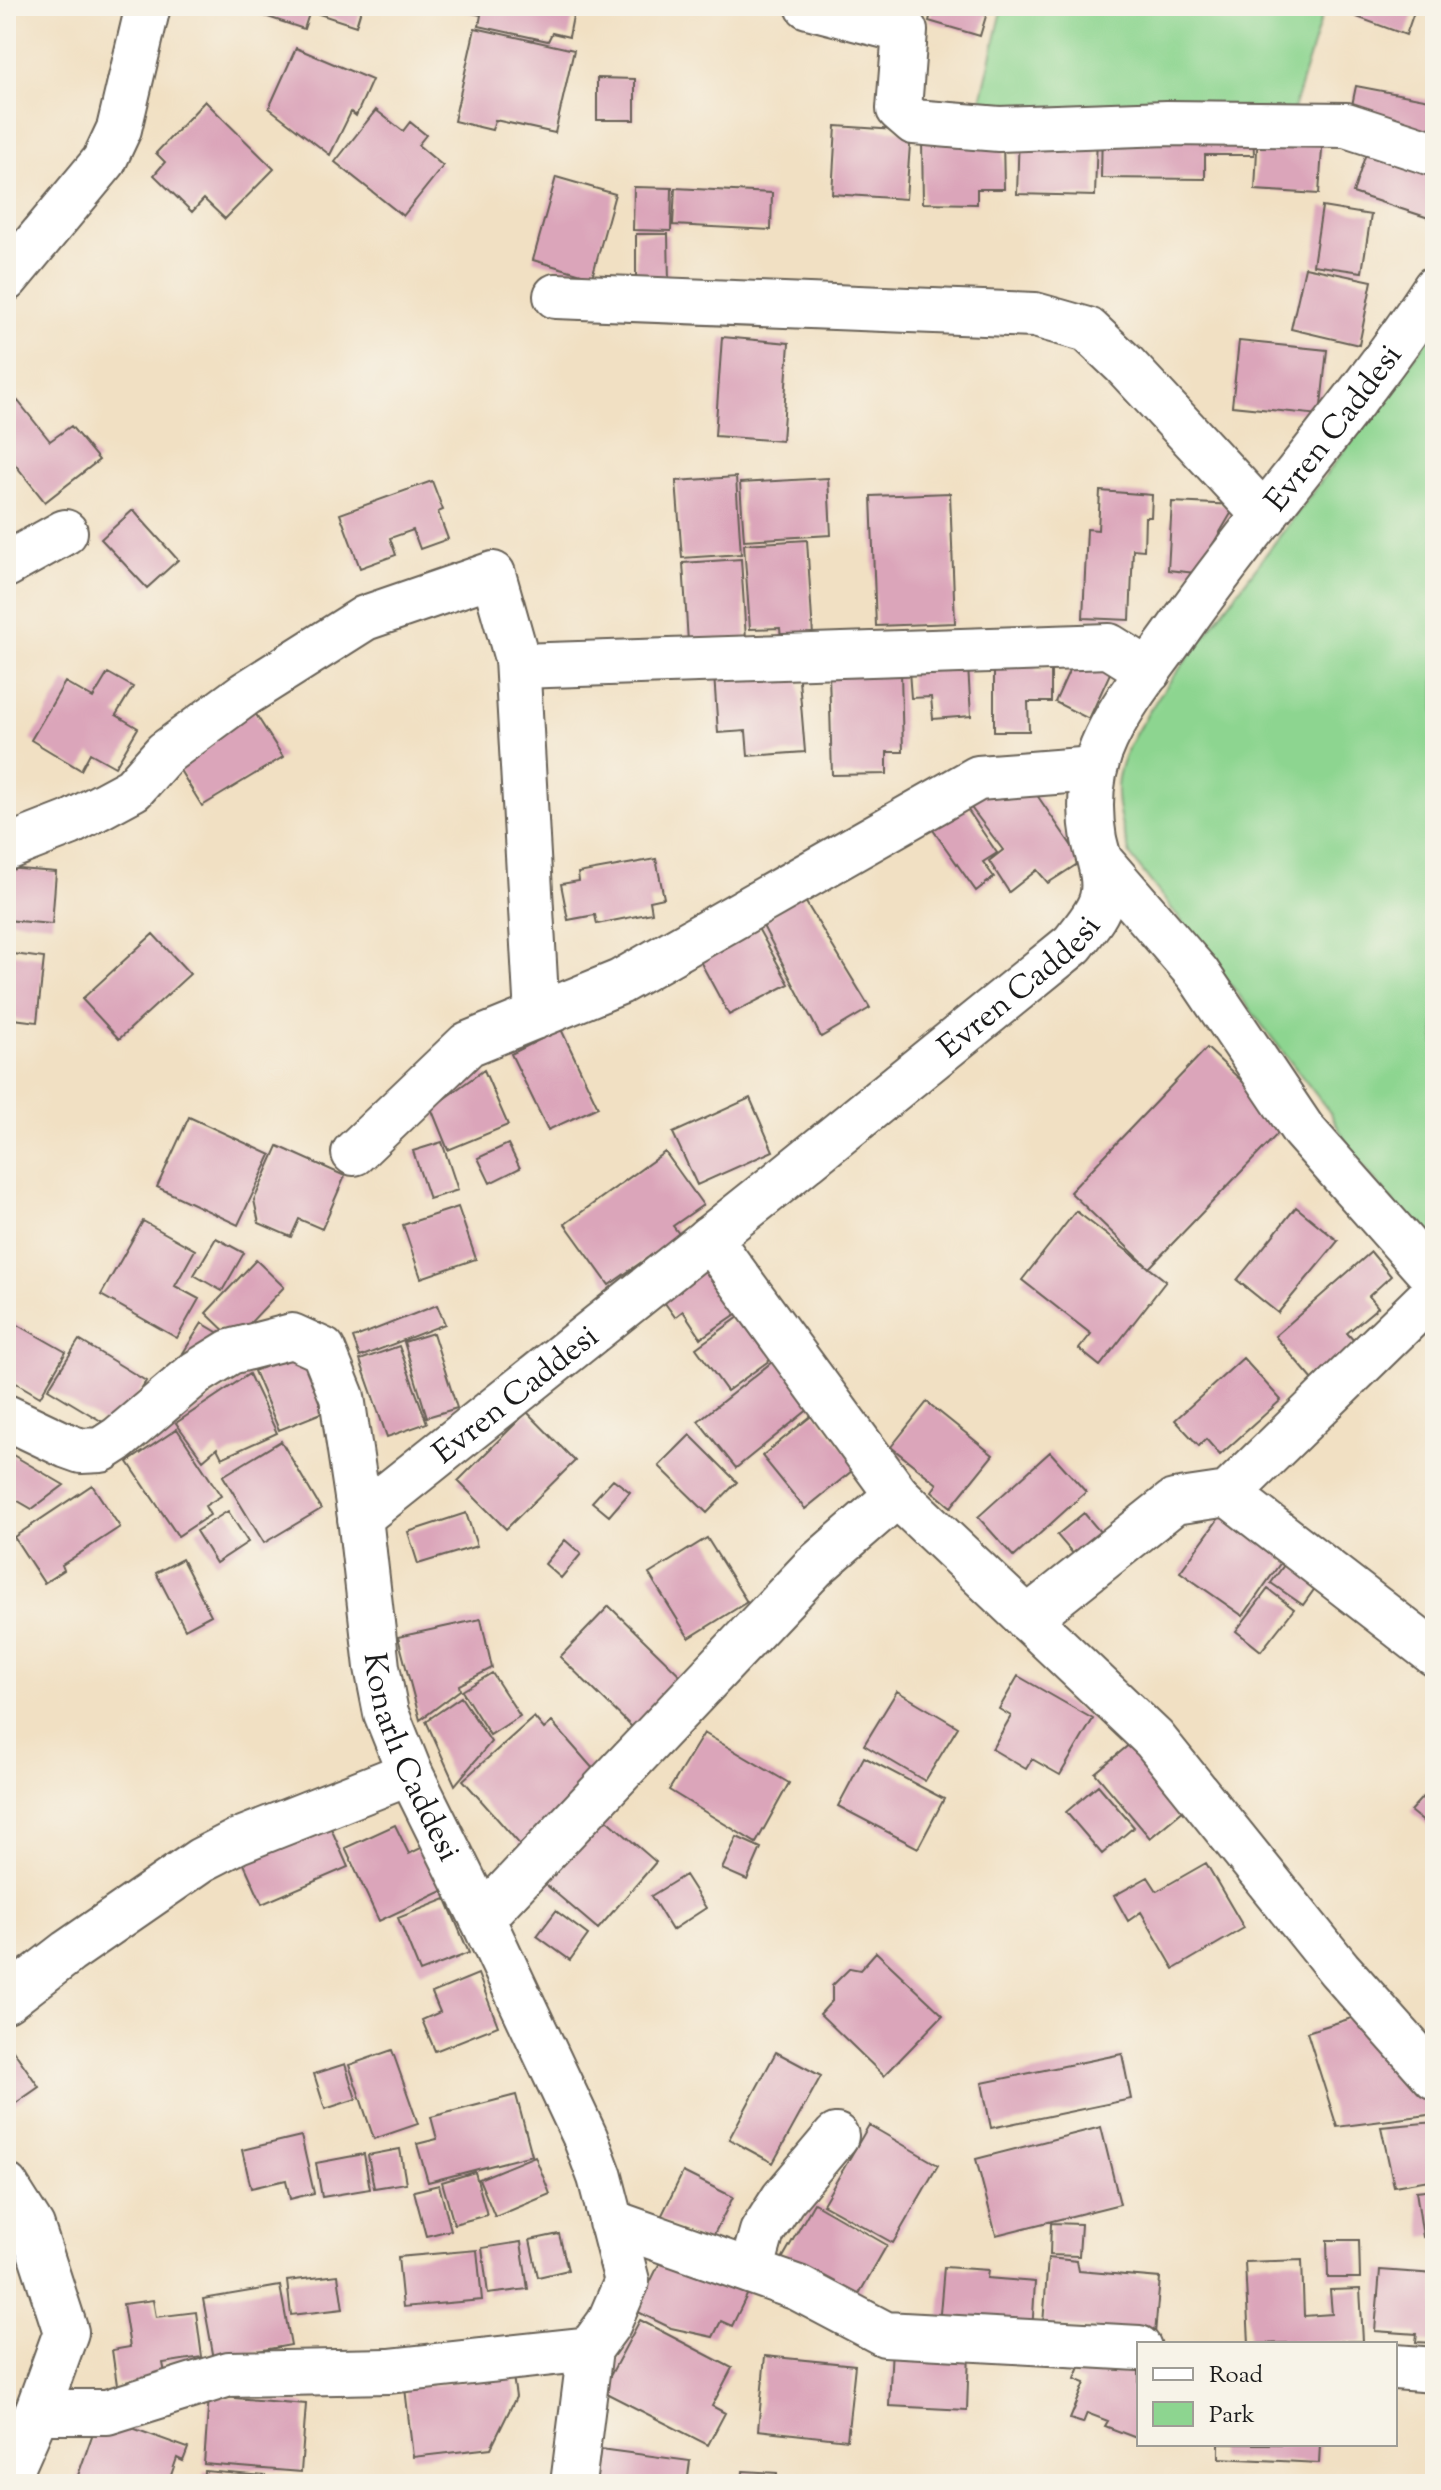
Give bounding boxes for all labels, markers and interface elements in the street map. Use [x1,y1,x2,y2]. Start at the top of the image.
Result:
street label: Evren Caddesi [1255,336,1415,522]
street label: Evren Caddesi [929,907,1113,1071]
street label: Evren Caddesi [424,1315,609,1476]
street label: Konarlı Caddesi [350,1650,470,1870]
legend [1137,2342,1397,2446]
text: Road [1209,2359,1263,2393]
text: Park [1209,2399,1255,2433]

